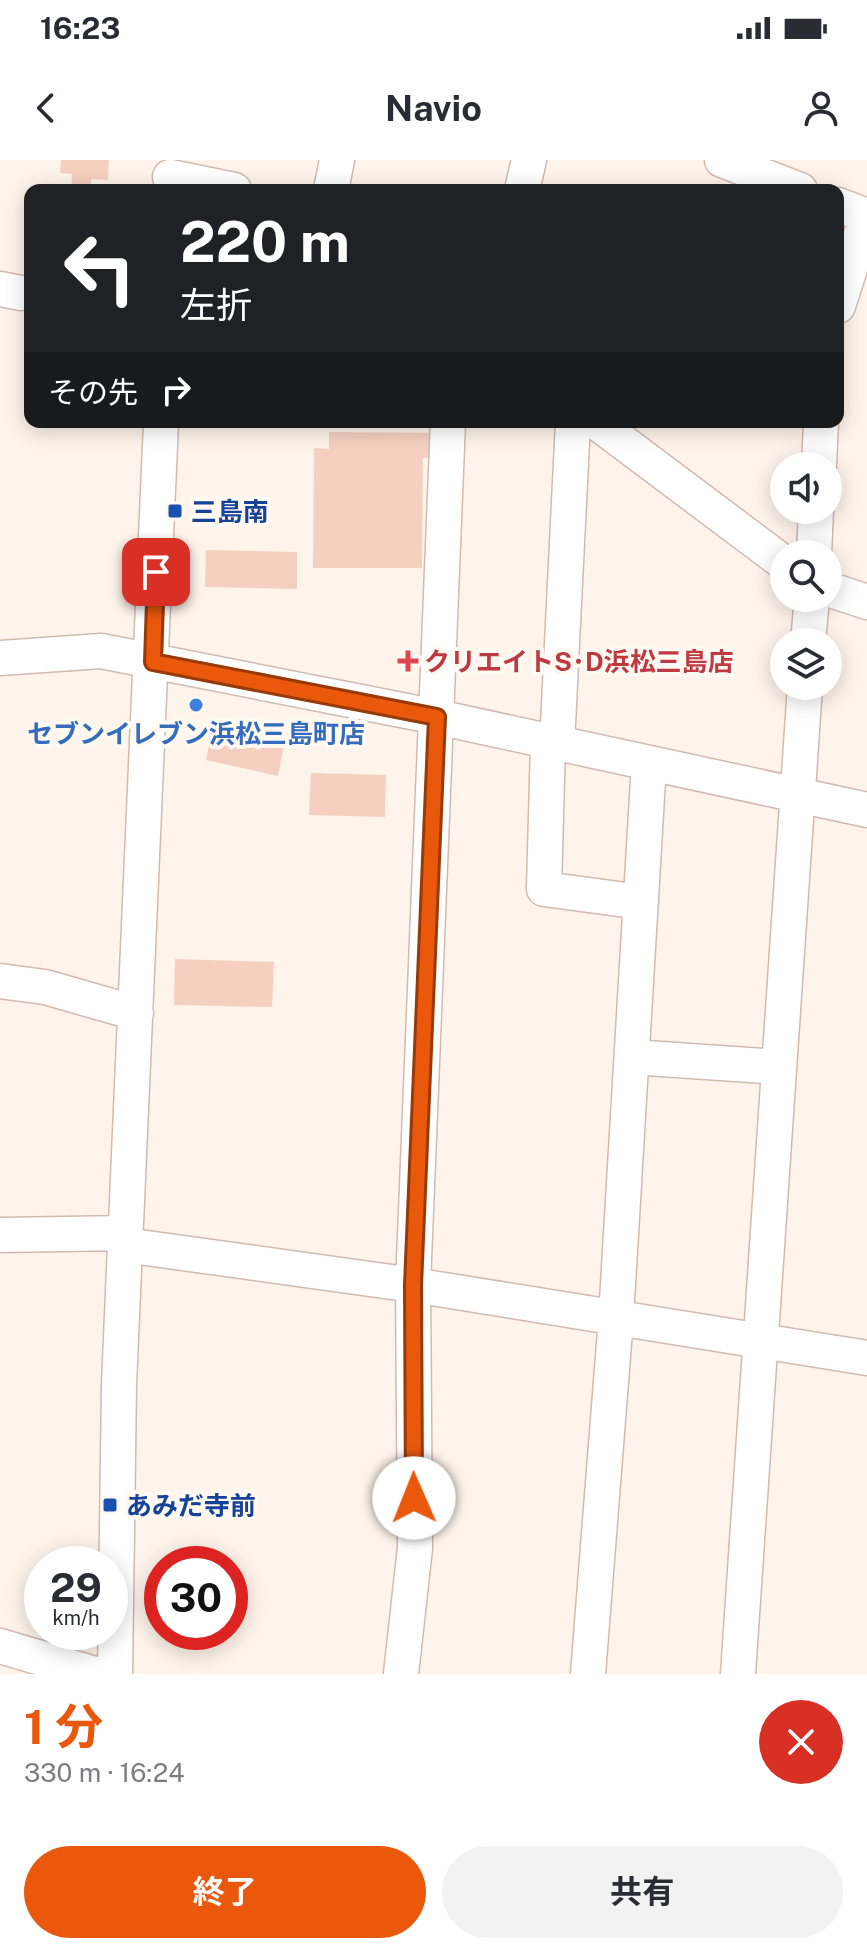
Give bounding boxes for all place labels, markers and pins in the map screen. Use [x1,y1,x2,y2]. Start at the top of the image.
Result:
place label: 三島南 [191,496,269,527]
marker: 三島南 [166,502,184,520]
pin [122,538,190,606]
place label: クリエイトS･D浜松三島店 [424,646,734,677]
marker: クリエイトS･D浜松三島店 [399,652,417,670]
marker: セブンイレブン浜松三島町店 [187,696,205,714]
place label: セブンイレブン浜松三島町店 [27,718,365,749]
place label: あみだ寺前 [126,1490,256,1521]
marker: あみだ寺前 [101,1496,119,1514]

